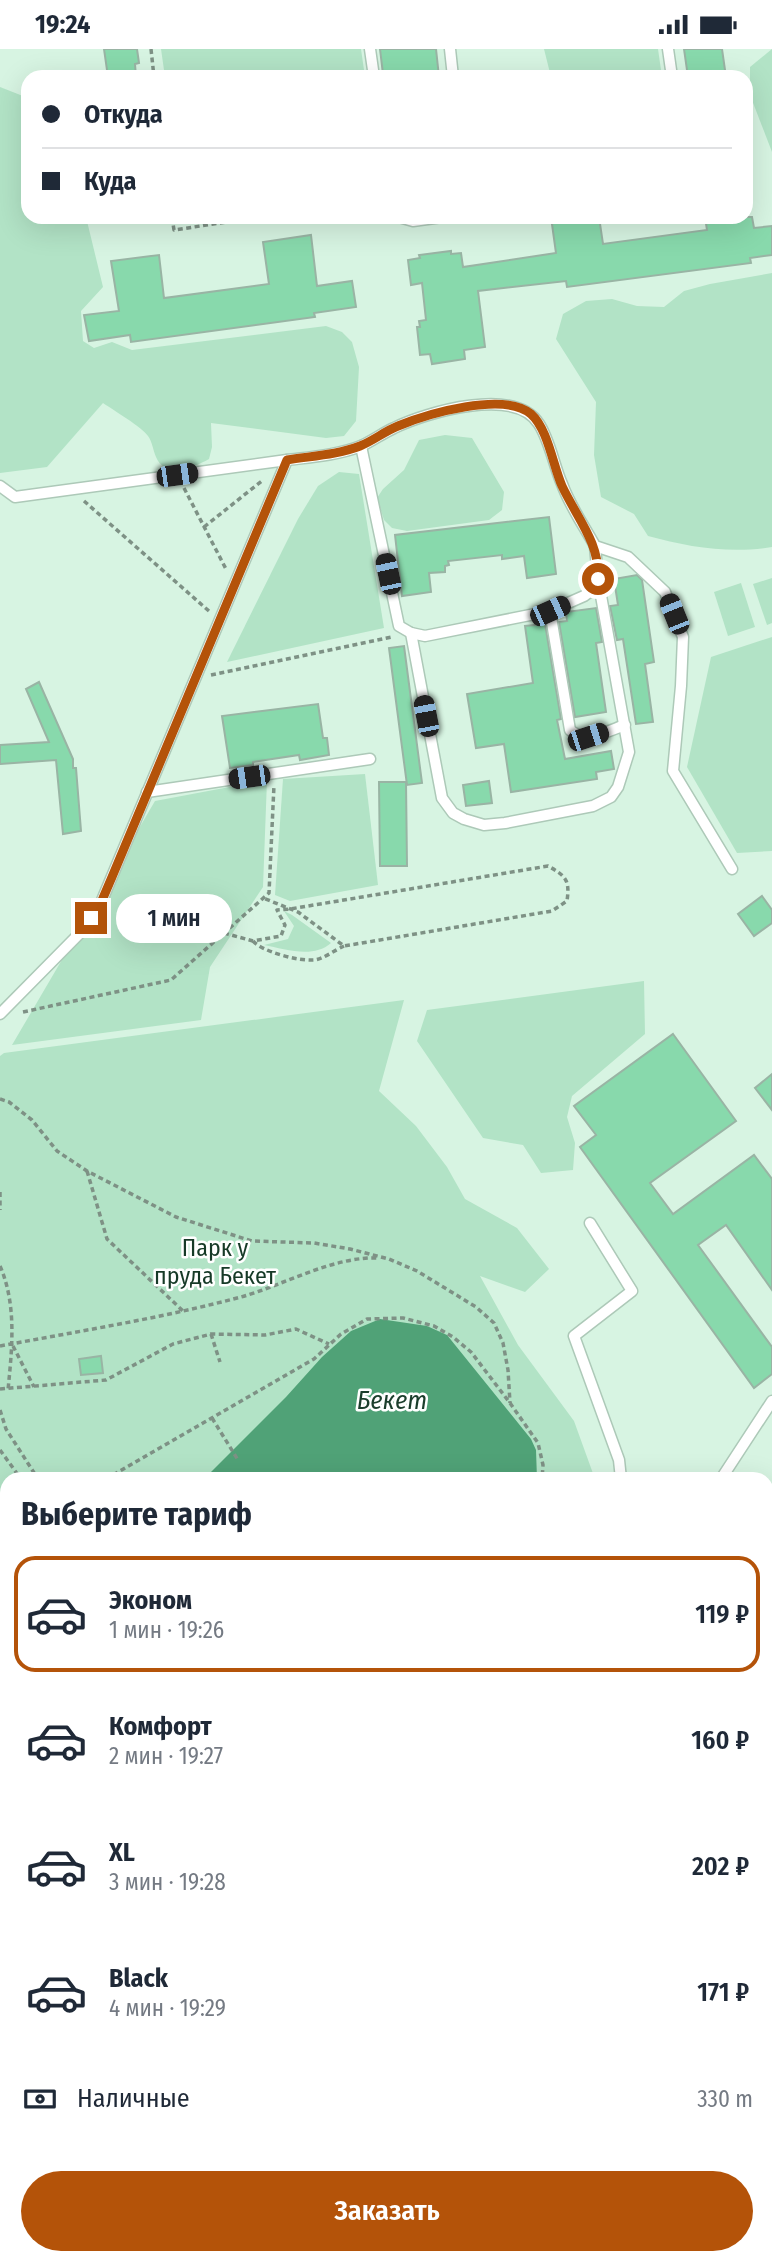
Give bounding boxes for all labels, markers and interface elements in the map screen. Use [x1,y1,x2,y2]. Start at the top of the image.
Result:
text: 19:24 [35,9,90,40]
text: Откуда [84,99,163,130]
text: Куда [84,166,137,197]
car [155,462,200,488]
car [374,551,403,597]
route start [582,563,614,595]
car [657,591,692,637]
car [527,593,574,629]
car [412,693,441,739]
car [565,721,612,753]
car [227,764,272,790]
callout: 1 мин [116,893,231,943]
route end [75,902,107,934]
text: 1 мин [147,904,201,932]
park label: Парк у пруда Бекет [154,1234,276,1290]
water label: Бекет [357,1385,427,1416]
text: Выберите тариф [21,1495,252,1533]
icon: car [25,1583,88,1646]
text: Эконом [109,1585,192,1616]
text: 119 ₽ [695,1599,749,1630]
text: 1 мин · 19:26 [109,1616,224,1644]
icon: car [25,1709,88,1772]
text: Комфорт [109,1711,212,1742]
text: 160 ₽ [691,1725,749,1756]
text: 2 мин · 19:27 [109,1742,223,1770]
icon: car [25,1835,88,1898]
text: XL [109,1837,135,1868]
text: 202 ₽ [692,1851,749,1882]
text: 3 мин · 19:28 [109,1868,226,1896]
icon: car [25,1961,88,2024]
text: Black [109,1963,168,1994]
text: 171 ₽ [697,1977,749,2008]
text: 4 мин · 19:29 [109,1994,226,2022]
icon: cash [21,2080,59,2118]
text: Наличные [77,2083,190,2114]
text: 330 m [697,2085,753,2113]
button: Заказать [21,2171,753,2251]

